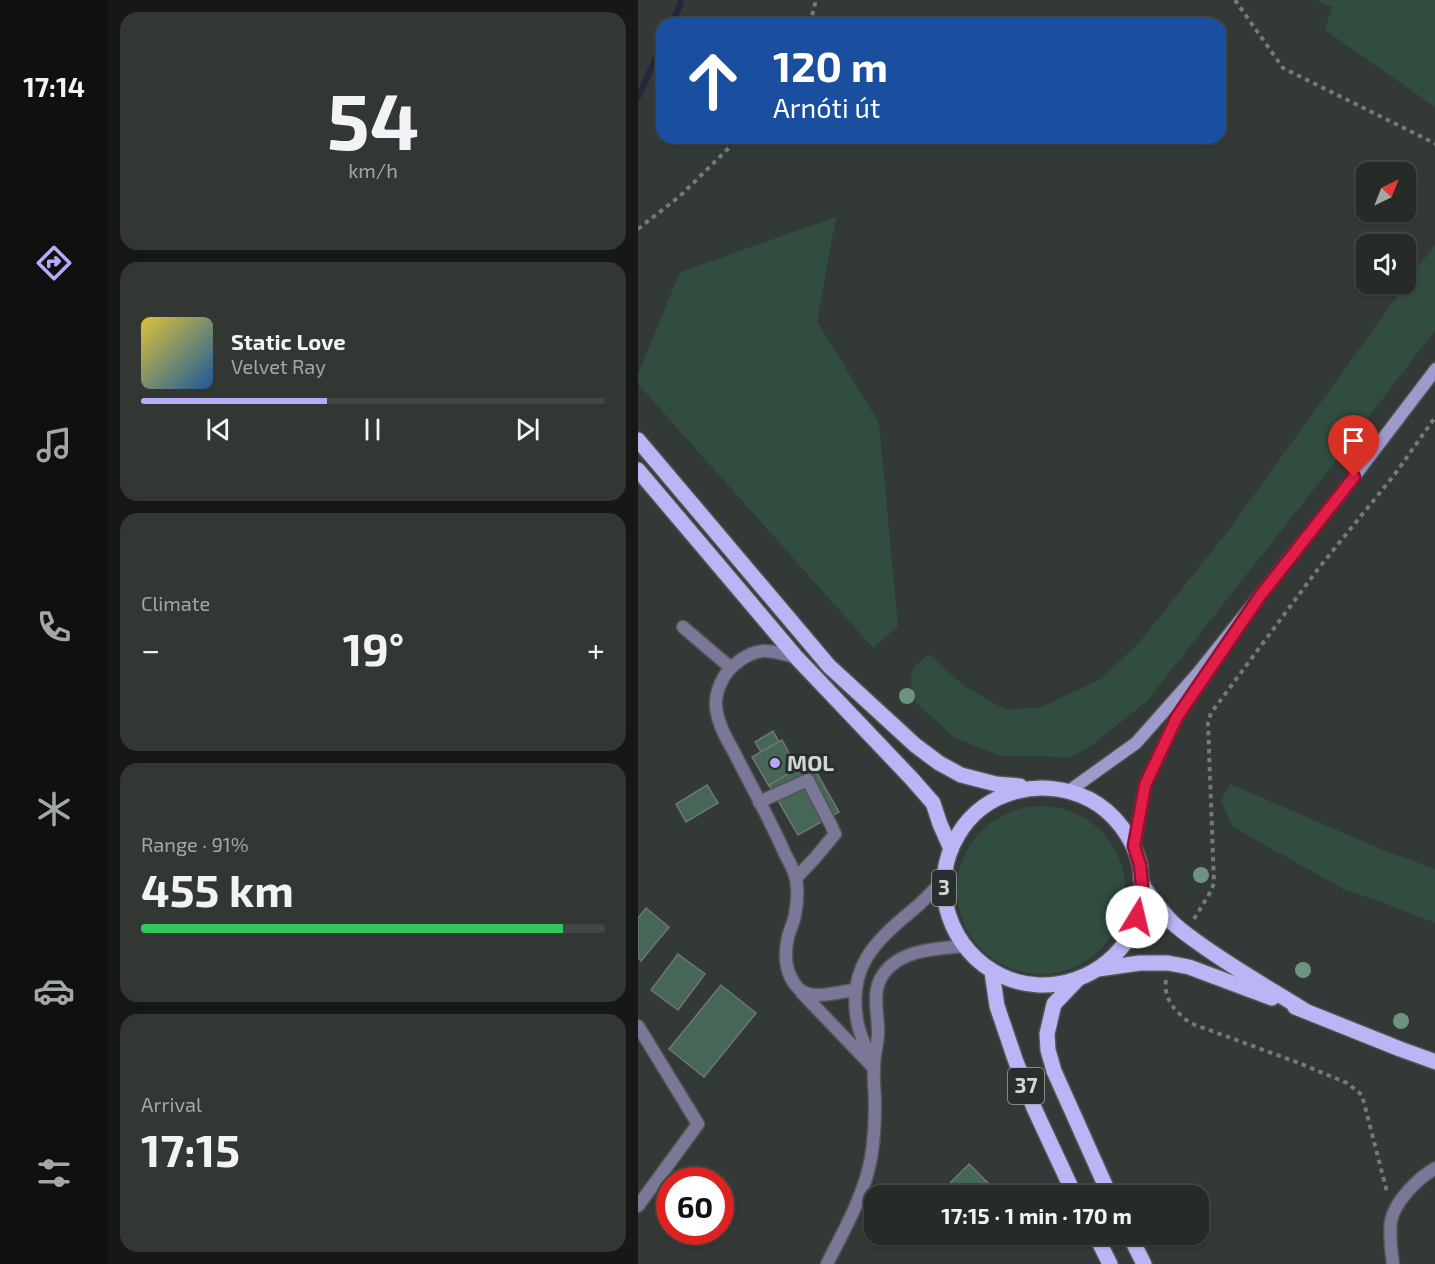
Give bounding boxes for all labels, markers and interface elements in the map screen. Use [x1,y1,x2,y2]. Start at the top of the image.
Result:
text: 120 m [773,40,888,90]
icon: ahead [674,42,752,120]
text: 17:14 [23,70,85,102]
text: 54 [327,72,419,166]
text: Arnóti út [773,91,880,123]
text: km/h [348,158,398,182]
north arrow [1356,162,1416,222]
map controls [1356,162,1416,294]
button: sound [1356,234,1416,294]
icon: directions [33,242,75,284]
text: Static Love [231,328,346,354]
text: Velvet Ray [231,354,326,378]
icon: previous [202,413,235,446]
icon: pause [356,413,389,446]
icon: next [511,413,544,446]
pin [1328,415,1379,477]
icon: music [33,424,75,466]
icon: arrive [1337,424,1370,457]
text: Climate [141,591,210,615]
icon: phone [33,606,75,648]
text: 19° [343,621,404,675]
text: − [141,629,160,669]
text: + [587,629,605,669]
place label: MOL [787,749,834,775]
marker: MOL [768,756,782,770]
icon: climate [33,788,75,830]
text: Range · 91% [141,832,249,856]
text: 455 km [141,862,294,916]
road number: 3 [932,870,956,906]
position arrow [1105,885,1169,949]
icon: car [33,970,75,1012]
road number: 37 [1008,1068,1044,1104]
text: Arrival [141,1092,202,1116]
text: 17:15 [141,1122,240,1176]
icon: filters [33,1152,75,1194]
speed limit sign: 60 [656,1167,734,1245]
text: 17:15 · 1 min · 170 m [941,1202,1132,1228]

